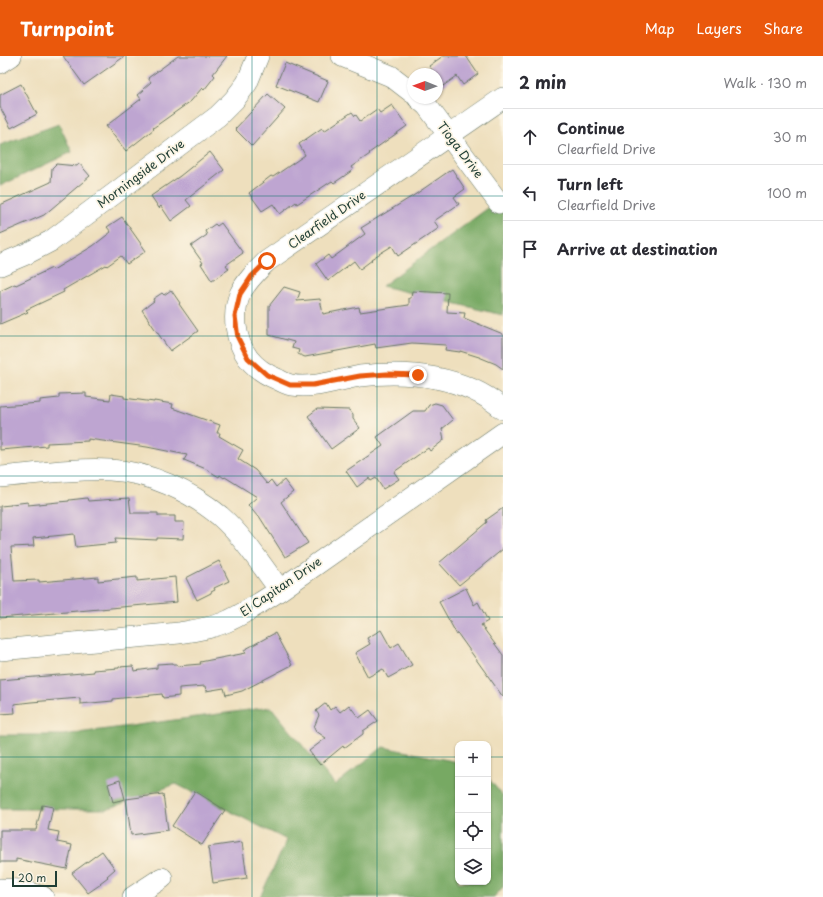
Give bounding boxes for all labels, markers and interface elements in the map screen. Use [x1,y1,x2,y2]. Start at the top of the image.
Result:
text: Turnpoint [20,14,114,42]
text: Map [645,18,675,39]
text: Layers [697,18,742,39]
text: Share [764,18,803,39]
north arrow [407,68,443,104]
text: 2 min [519,69,566,95]
text: Walk · 130 m [724,73,807,92]
text: Continue [557,116,625,139]
street label: Tioga Drive [434,117,488,181]
icon: ahead [519,126,541,148]
text: 30 m [773,127,807,146]
street label: Morningside Drive [93,134,188,212]
text: Clearfield Drive [557,139,656,158]
text: Turn left [557,172,623,195]
icon: left [519,182,541,204]
text: 100 m [767,183,807,202]
street label: Clearfield Drive [284,186,369,253]
text: Clearfield Drive [557,195,656,214]
text: Arrive at destination [557,237,718,260]
icon: arrive [519,238,541,260]
route start [258,252,276,270]
route end [409,366,427,384]
street label: El Capitan Drive [236,552,325,620]
map controls [455,741,491,885]
button: + [455,741,491,777]
button: − [455,777,491,813]
button: locate [455,813,491,849]
button: layers [455,849,491,885]
scale bar [12,869,57,888]
text: 20 m [18,869,46,886]

